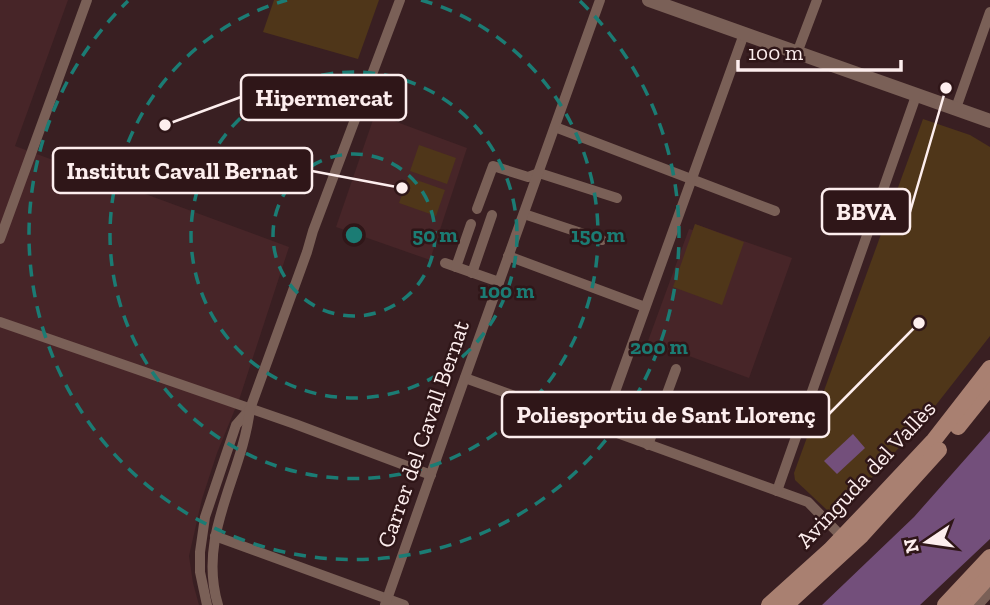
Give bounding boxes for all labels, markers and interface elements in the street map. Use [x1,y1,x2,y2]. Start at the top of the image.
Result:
scale bar [738,28,901,72]
text: 100 m [748,40,803,65]
callout: Hipermercat [241,75,406,120]
text: Hipermercat [255,83,393,112]
callout: Institut Cavall Bernat [53,148,312,193]
text: Institut Cavall Bernat [67,156,298,185]
callout: BBVA [822,189,910,234]
text: BBVA [836,197,897,226]
text: 50 m [412,222,458,247]
text: 150 m [571,222,626,247]
centre of rings [342,223,366,247]
text: 100 m [480,278,535,303]
street label: Carrer del Cavall Bernat [371,316,475,551]
text: 200 m [630,334,688,359]
callout: Poliesportiu de Sant Llorenç [502,392,829,437]
street label: Avinguda del Vallès [791,394,941,554]
text: Poliesportiu de Sant Llorenç [516,400,816,429]
north arrow [892,507,962,577]
text: N [898,536,924,555]

